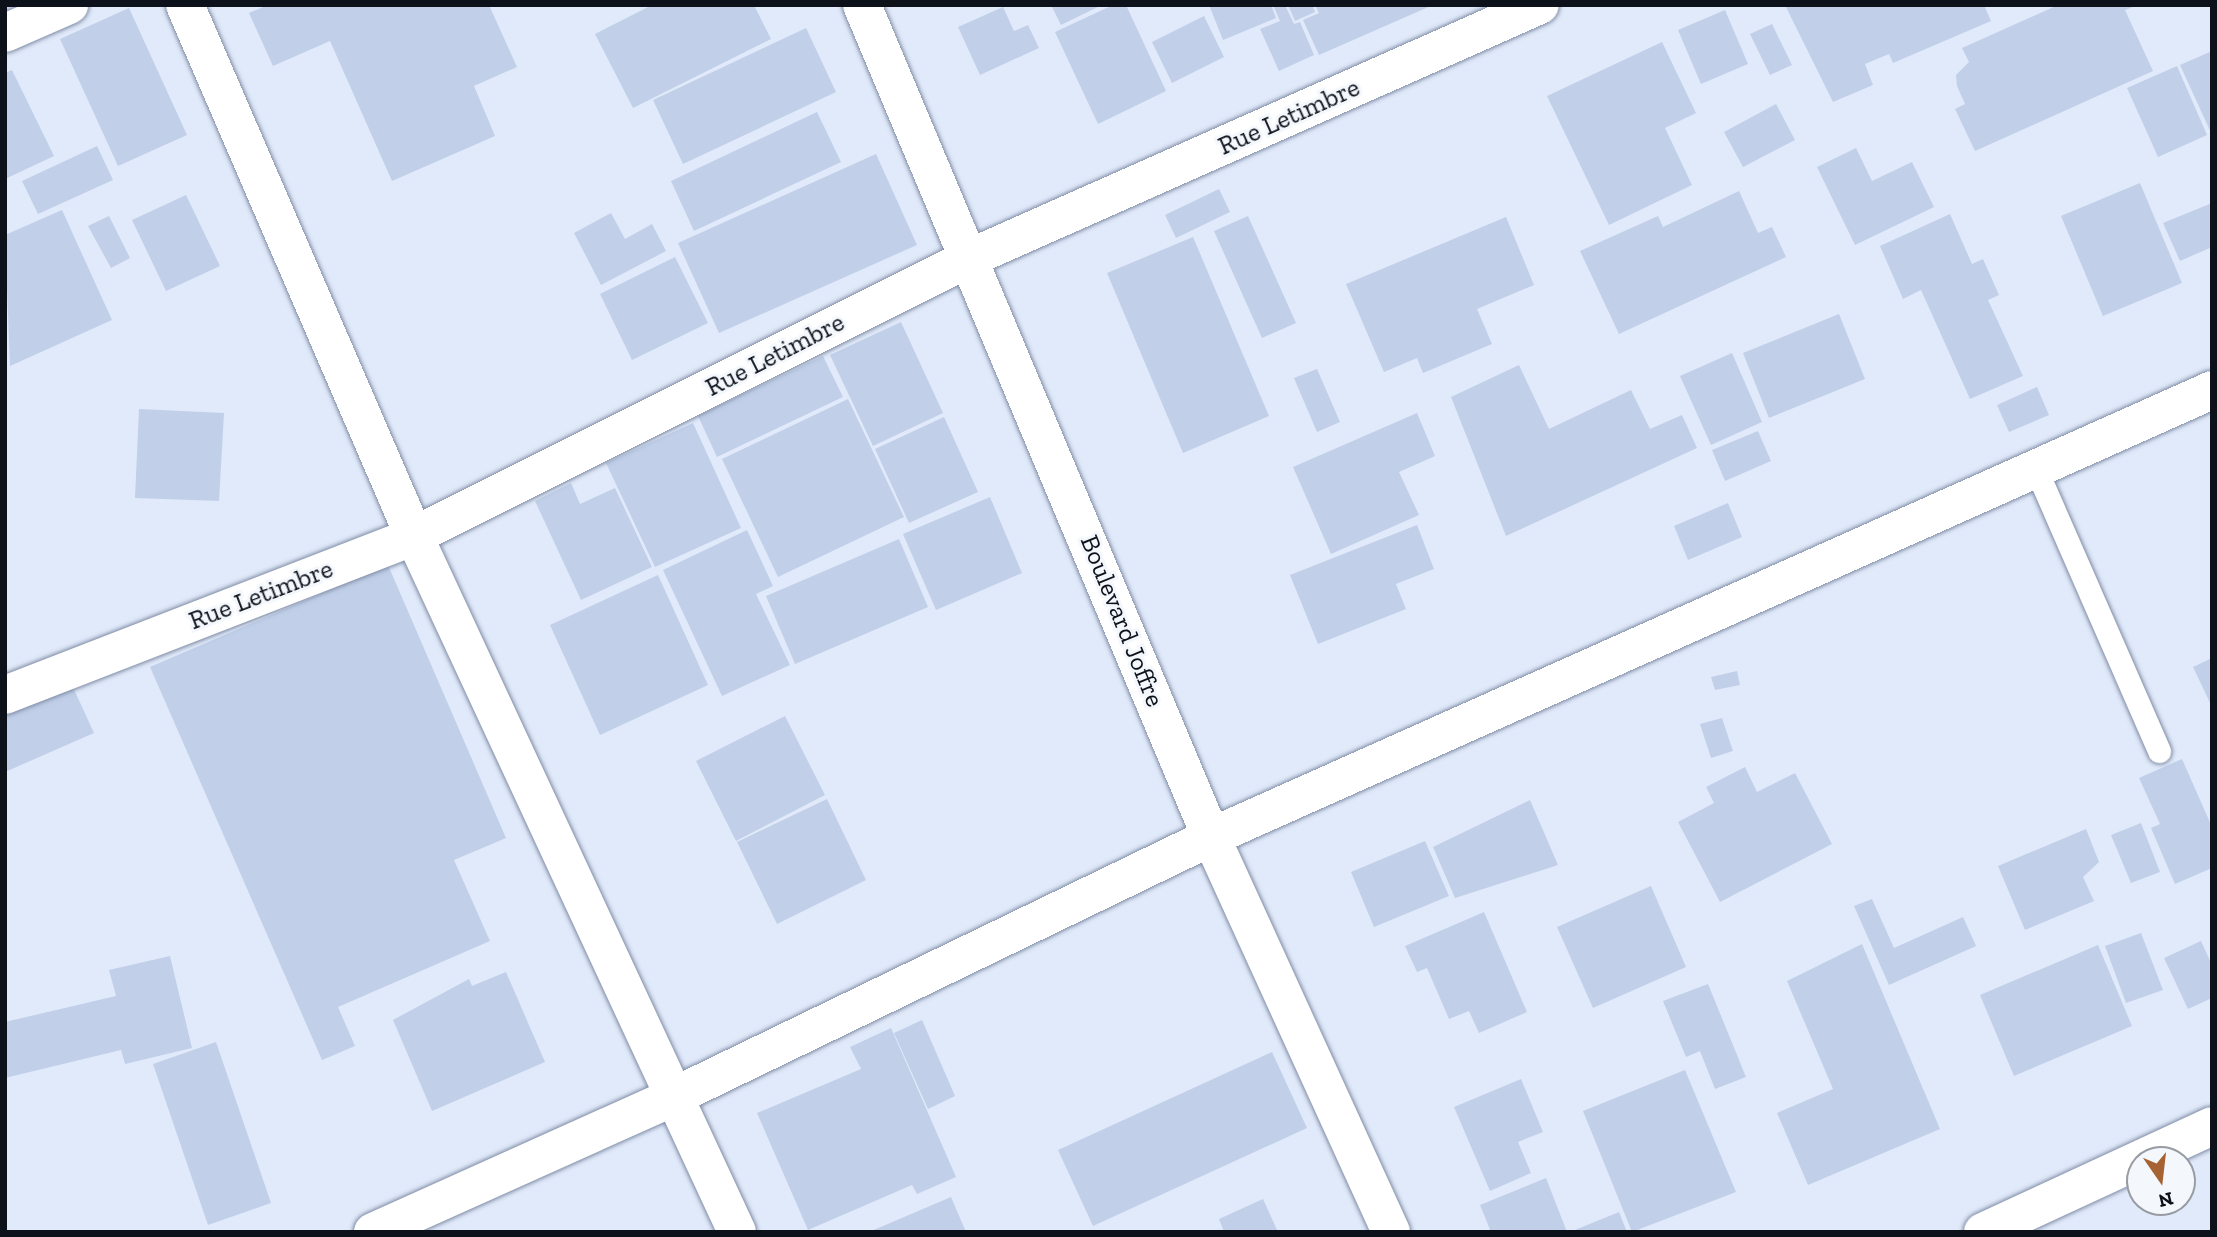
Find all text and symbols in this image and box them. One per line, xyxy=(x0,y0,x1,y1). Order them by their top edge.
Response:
street label: Rue Letimbre xyxy=(1213,72,1365,162)
street label: Rue Letimbre xyxy=(700,307,850,403)
street label: Boulevard Joffre xyxy=(1073,530,1171,712)
street label: Rue Letimbre xyxy=(185,553,337,637)
north arrow xyxy=(2126,1146,2196,1216)
text: N xyxy=(2156,1187,2176,1213)

